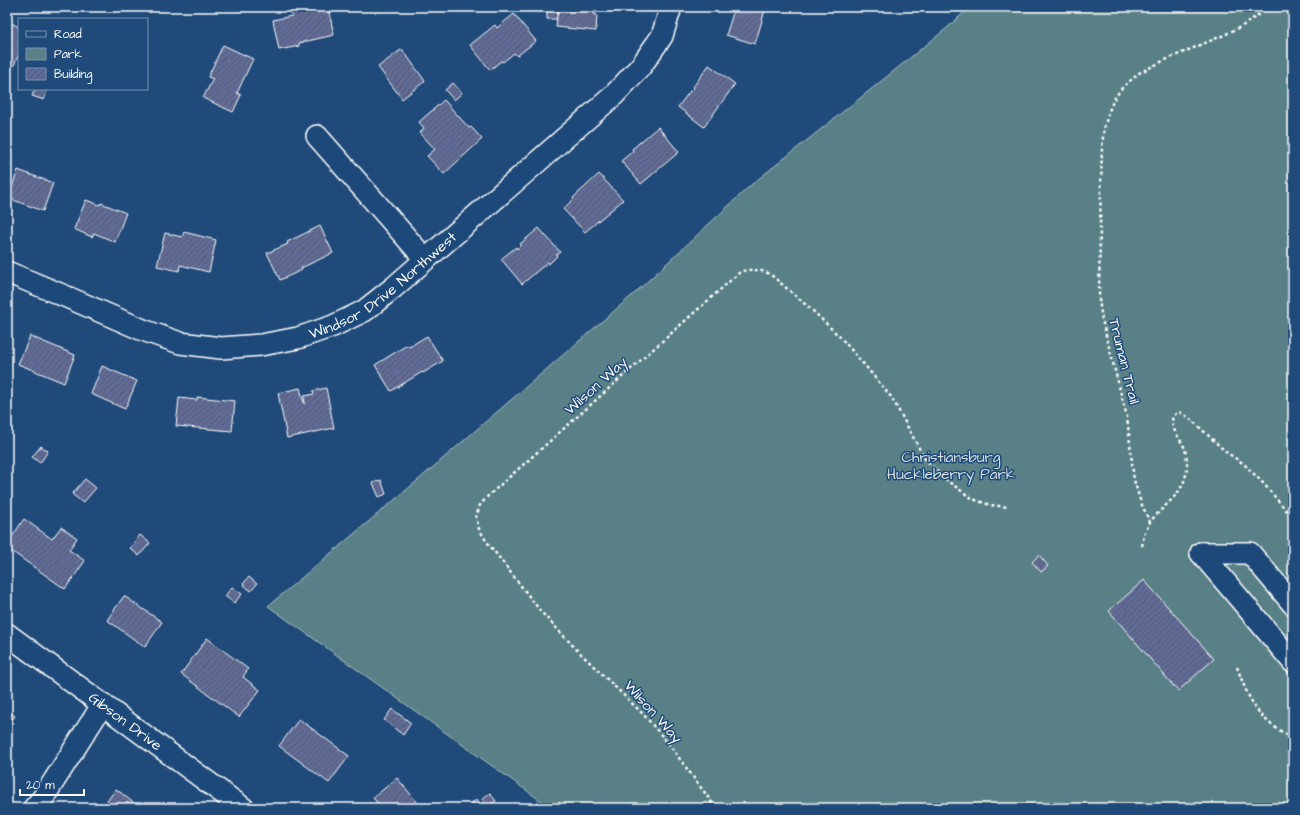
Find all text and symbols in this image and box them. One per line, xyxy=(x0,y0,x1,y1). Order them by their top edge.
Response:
legend xyxy=(18,18,148,90)
text: Road xyxy=(54,26,82,43)
text: Park xyxy=(54,46,82,63)
text: Building xyxy=(54,66,92,84)
street label: Windsor Drive Northwest xyxy=(306,227,461,344)
street label: Truman Trail xyxy=(1103,316,1145,406)
street label: Wilson Way xyxy=(560,352,633,421)
park label: Christiansburg Huckleberry Park xyxy=(887,447,1015,486)
street label: Wilson Way xyxy=(618,676,687,749)
street label: Gibson Drive xyxy=(84,687,166,755)
scale bar xyxy=(20,771,84,797)
text: 20 m xyxy=(26,777,55,794)

